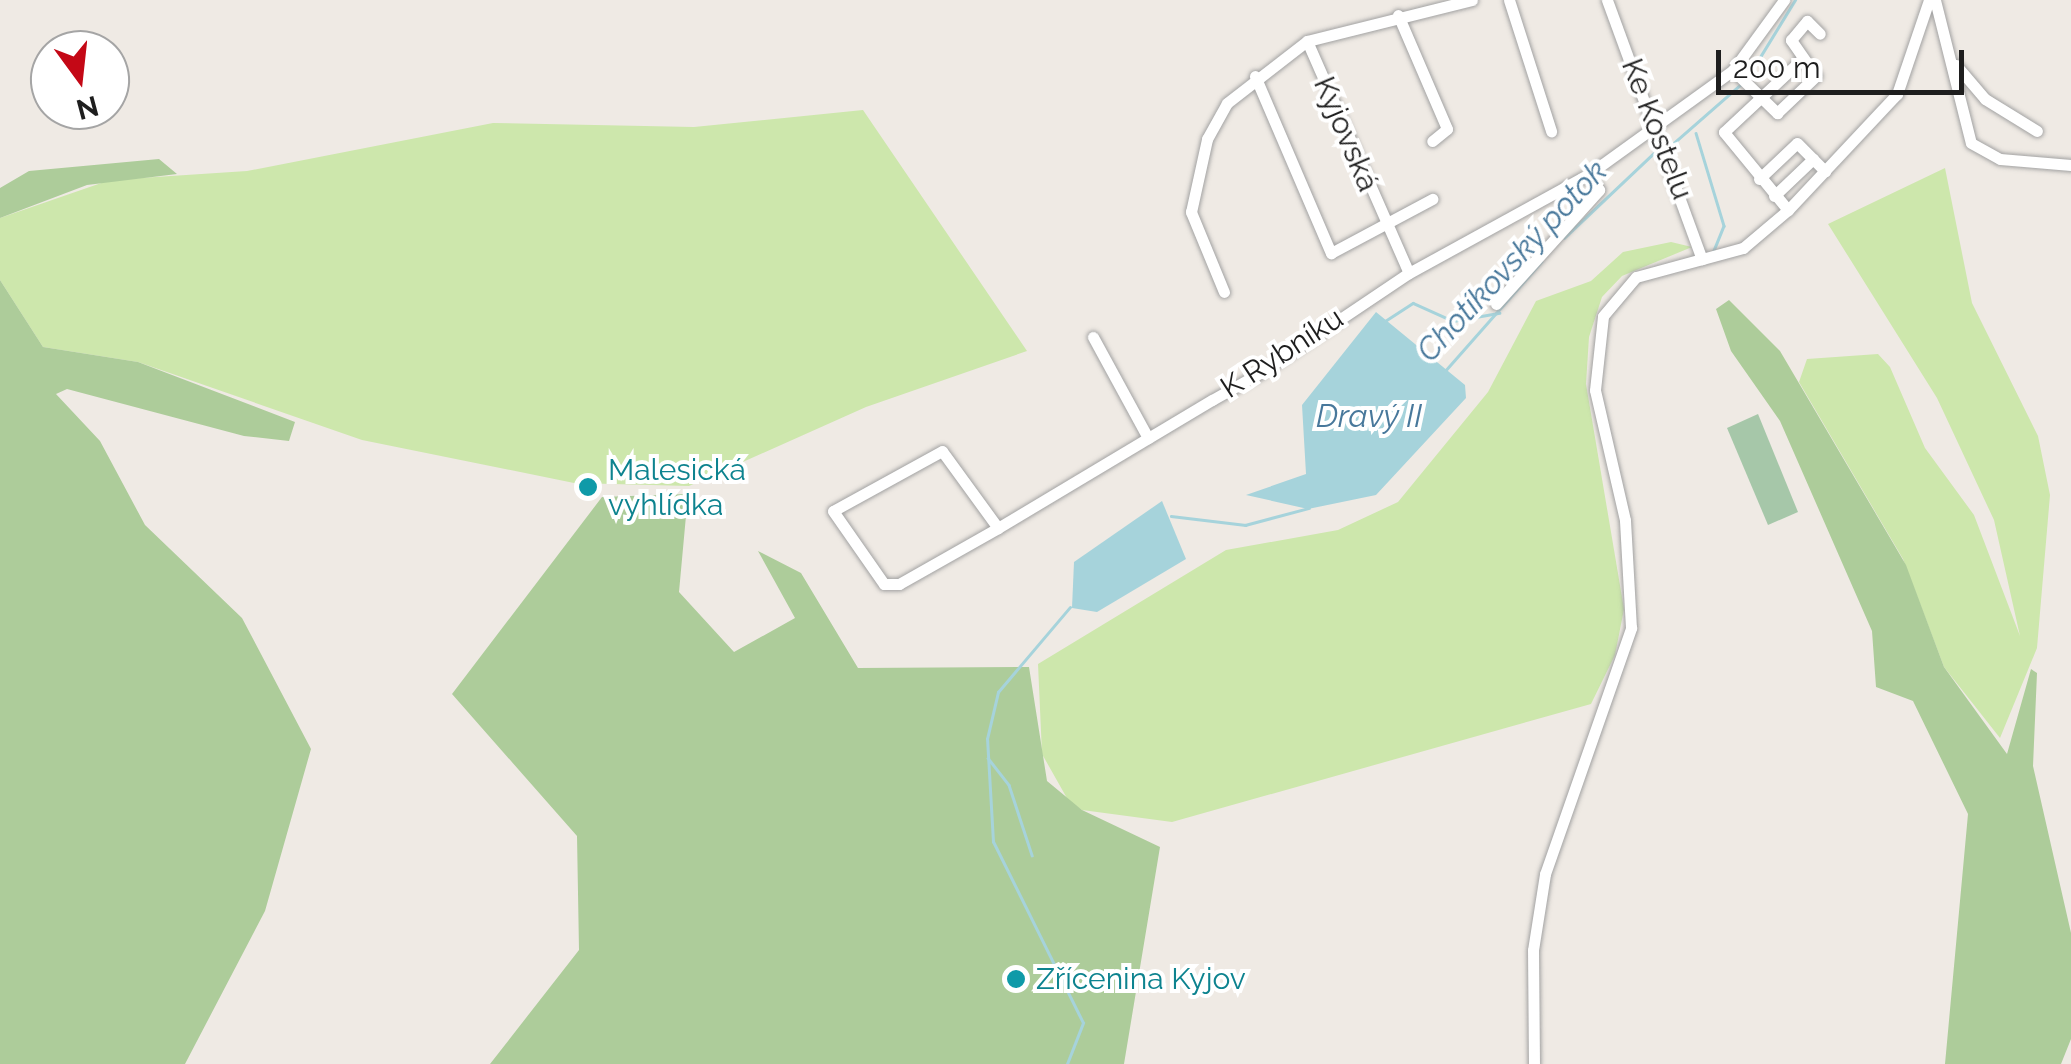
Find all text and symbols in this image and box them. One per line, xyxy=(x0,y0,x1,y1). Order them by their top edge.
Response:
north arrow xyxy=(30,30,130,130)
scale bar xyxy=(1721,30,1968,92)
text: 200 m xyxy=(1733,50,1821,85)
street label: Ke Kostelu xyxy=(1614,54,1700,204)
street label: Kyjovská xyxy=(1306,71,1386,197)
text: N xyxy=(73,89,102,126)
water label: Chotíkovský potok xyxy=(1409,152,1615,370)
street label: K Rybníku xyxy=(1214,300,1350,406)
water label: Dravý II xyxy=(1316,397,1422,435)
place label: Malesická vyhlídka xyxy=(608,452,746,522)
marker: Malesická vyhlídka xyxy=(577,476,599,498)
place label: Zřícenina Kyjov xyxy=(1036,961,1246,997)
marker: Zřícenina Kyjov xyxy=(1005,968,1027,990)

